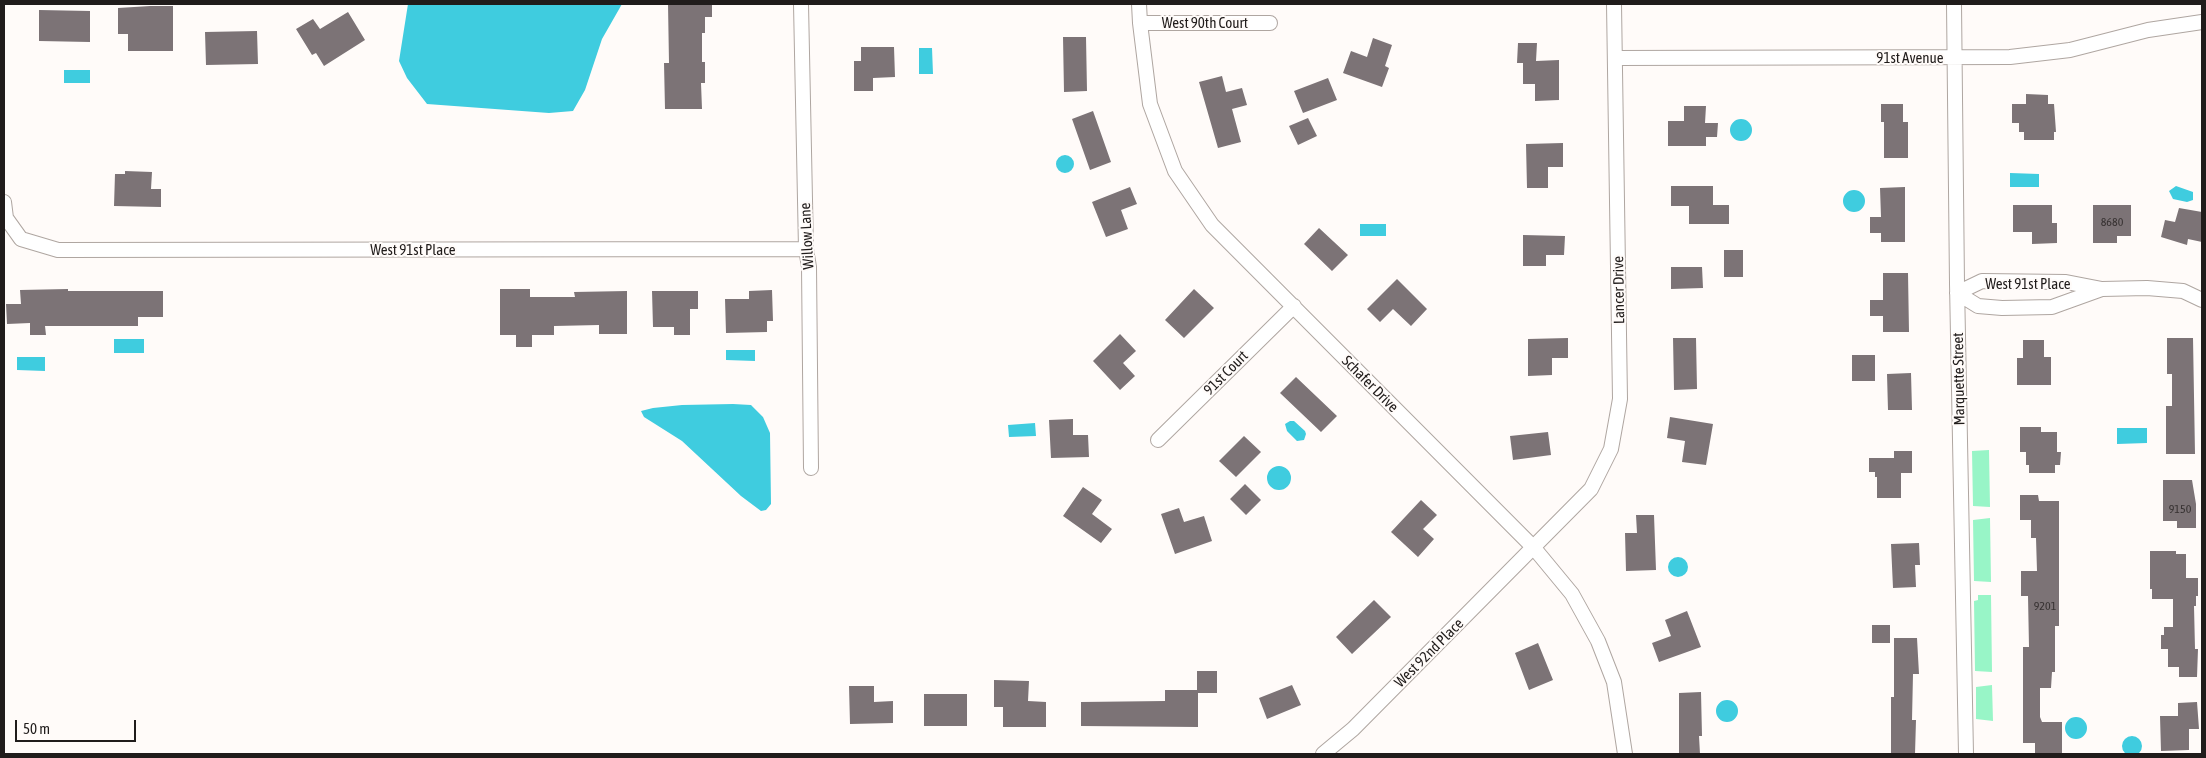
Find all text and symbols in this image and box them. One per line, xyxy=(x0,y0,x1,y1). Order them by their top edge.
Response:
street label: West 90th Court xyxy=(1162,14,1248,32)
street label: 91st Avenue xyxy=(1876,49,1944,67)
street label: Willow Lane xyxy=(796,202,818,270)
house number: 8680 xyxy=(2101,215,2123,229)
street label: West 91st Place xyxy=(370,241,456,259)
street label: Lancer Drive xyxy=(1609,256,1629,324)
street label: West 91st Place xyxy=(1985,275,2071,293)
street label: Marquette Street xyxy=(1949,332,1969,426)
street label: 91st Court xyxy=(1200,347,1252,399)
street label: Schafer Drive xyxy=(1338,352,1402,416)
house number: 9150 xyxy=(2169,502,2191,516)
house number: 9201 xyxy=(2034,599,2056,613)
street label: West 92nd Place xyxy=(1391,615,1467,691)
scale bar xyxy=(18,710,139,742)
text: 50 m xyxy=(23,720,50,737)

